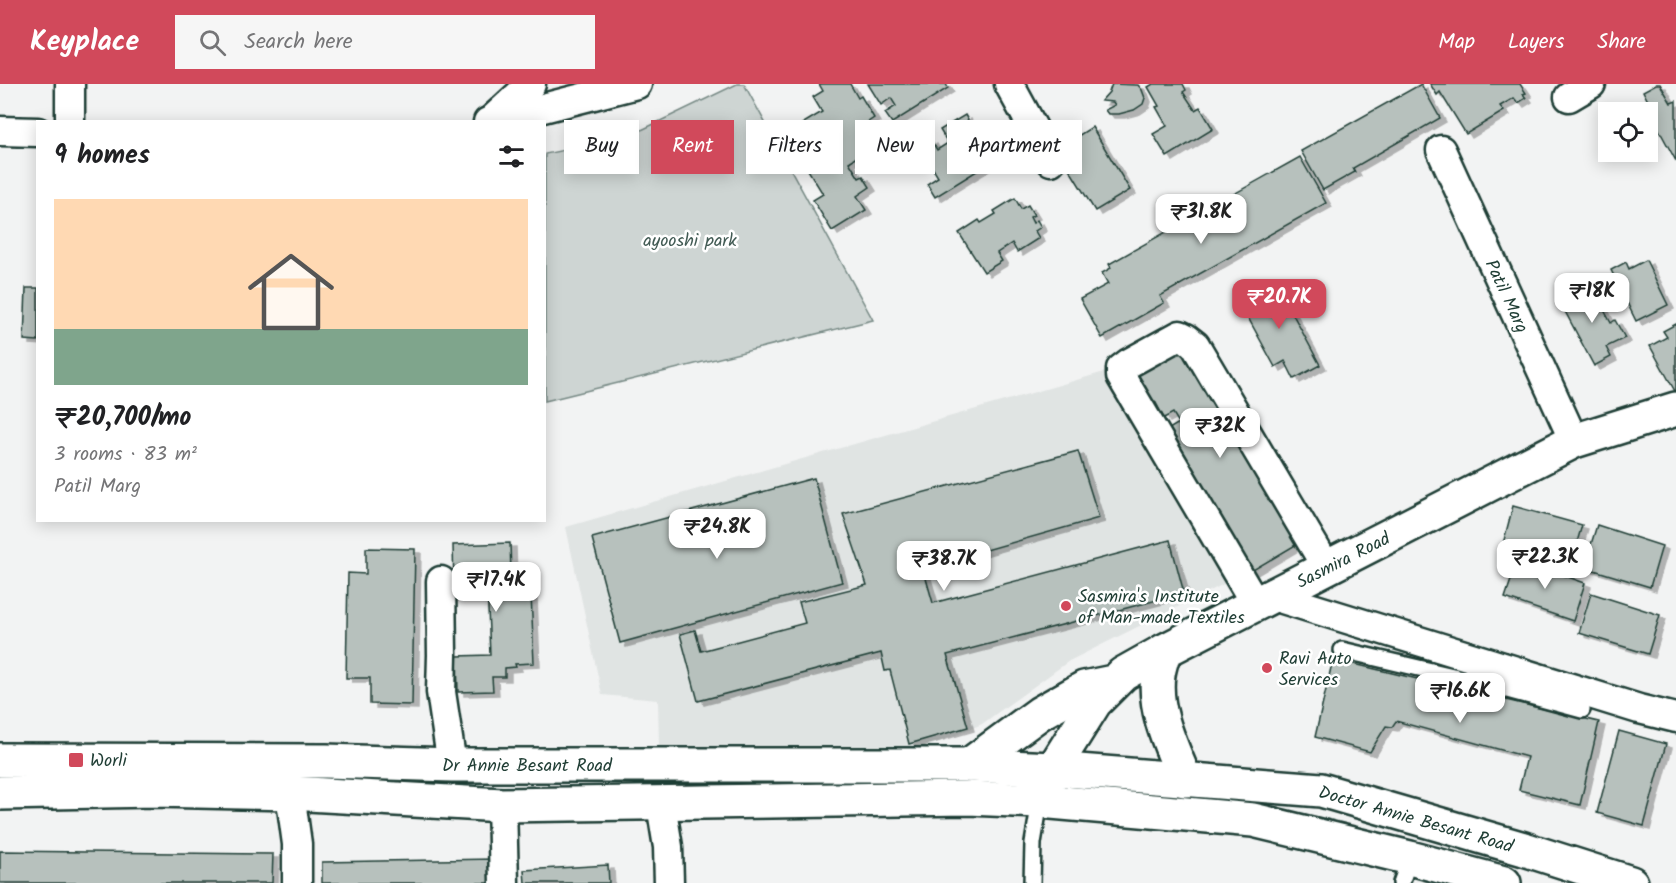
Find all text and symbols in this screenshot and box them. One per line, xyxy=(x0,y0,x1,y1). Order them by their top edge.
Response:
search box xyxy=(175,15,595,69)
text: Keyplace xyxy=(30,20,139,65)
text: Search here xyxy=(244,25,353,60)
icon: search xyxy=(196,26,229,59)
text: Map xyxy=(1438,26,1475,59)
text: Layers xyxy=(1508,26,1564,59)
text: Share xyxy=(1597,26,1646,59)
map controls xyxy=(1598,102,1658,162)
button: locate xyxy=(1598,102,1658,162)
chip: Buy xyxy=(564,120,639,174)
chip: Rent xyxy=(651,120,734,174)
chip: Filters xyxy=(746,120,843,174)
chip: New xyxy=(855,120,935,174)
chip: Apartment xyxy=(947,120,1082,174)
text: 9 homes xyxy=(54,135,150,177)
icon: filters xyxy=(495,140,528,173)
pin: ₹31.8K xyxy=(1152,194,1250,245)
text: ₹31.8K xyxy=(1170,197,1232,229)
park label: ayooshi park xyxy=(643,227,737,256)
icon: home xyxy=(237,238,345,346)
street label: Patil Marg xyxy=(1476,255,1535,338)
pin: ₹18K xyxy=(1556,273,1628,324)
text: ₹18K xyxy=(1568,276,1616,308)
pin: ₹20.7K xyxy=(1230,279,1328,330)
text: ₹20.7K xyxy=(1246,282,1312,314)
text: ₹20,700/mo xyxy=(54,397,191,439)
pin: ₹32K xyxy=(1184,408,1256,459)
text: ₹32K xyxy=(1194,411,1246,443)
text: 3 rooms · 83 m² xyxy=(54,439,197,471)
text: Patil Marg xyxy=(54,471,141,503)
pin: ₹24.8K xyxy=(668,509,766,560)
text: ₹24.8K xyxy=(683,512,751,544)
street label: Sasmira Road xyxy=(1292,525,1397,597)
pin: ₹22.3K xyxy=(1496,539,1594,590)
pin: ₹38.7K xyxy=(895,541,993,592)
text: ₹22.3K xyxy=(1511,542,1579,574)
text: ₹38.7K xyxy=(911,544,977,576)
pin: ₹17.4K xyxy=(447,562,545,613)
text: ₹17.4K xyxy=(466,565,526,597)
place label: Sasmira's Institute of Man-made Textiles xyxy=(1078,583,1245,633)
marker: Sasmira's Institute of Man-made Textiles xyxy=(1059,599,1073,613)
place label: Ravi Auto Services xyxy=(1279,645,1352,695)
marker: Ravi Auto Services xyxy=(1260,661,1274,675)
pin: ₹16.6K xyxy=(1411,673,1509,724)
text: ₹16.6K xyxy=(1429,676,1491,708)
place label: Worli xyxy=(90,747,128,776)
marker: Worli xyxy=(67,751,85,769)
street label: Dr Annie Besant Road xyxy=(442,752,613,781)
street label: Doctor Annie Besant Road xyxy=(1315,779,1517,862)

